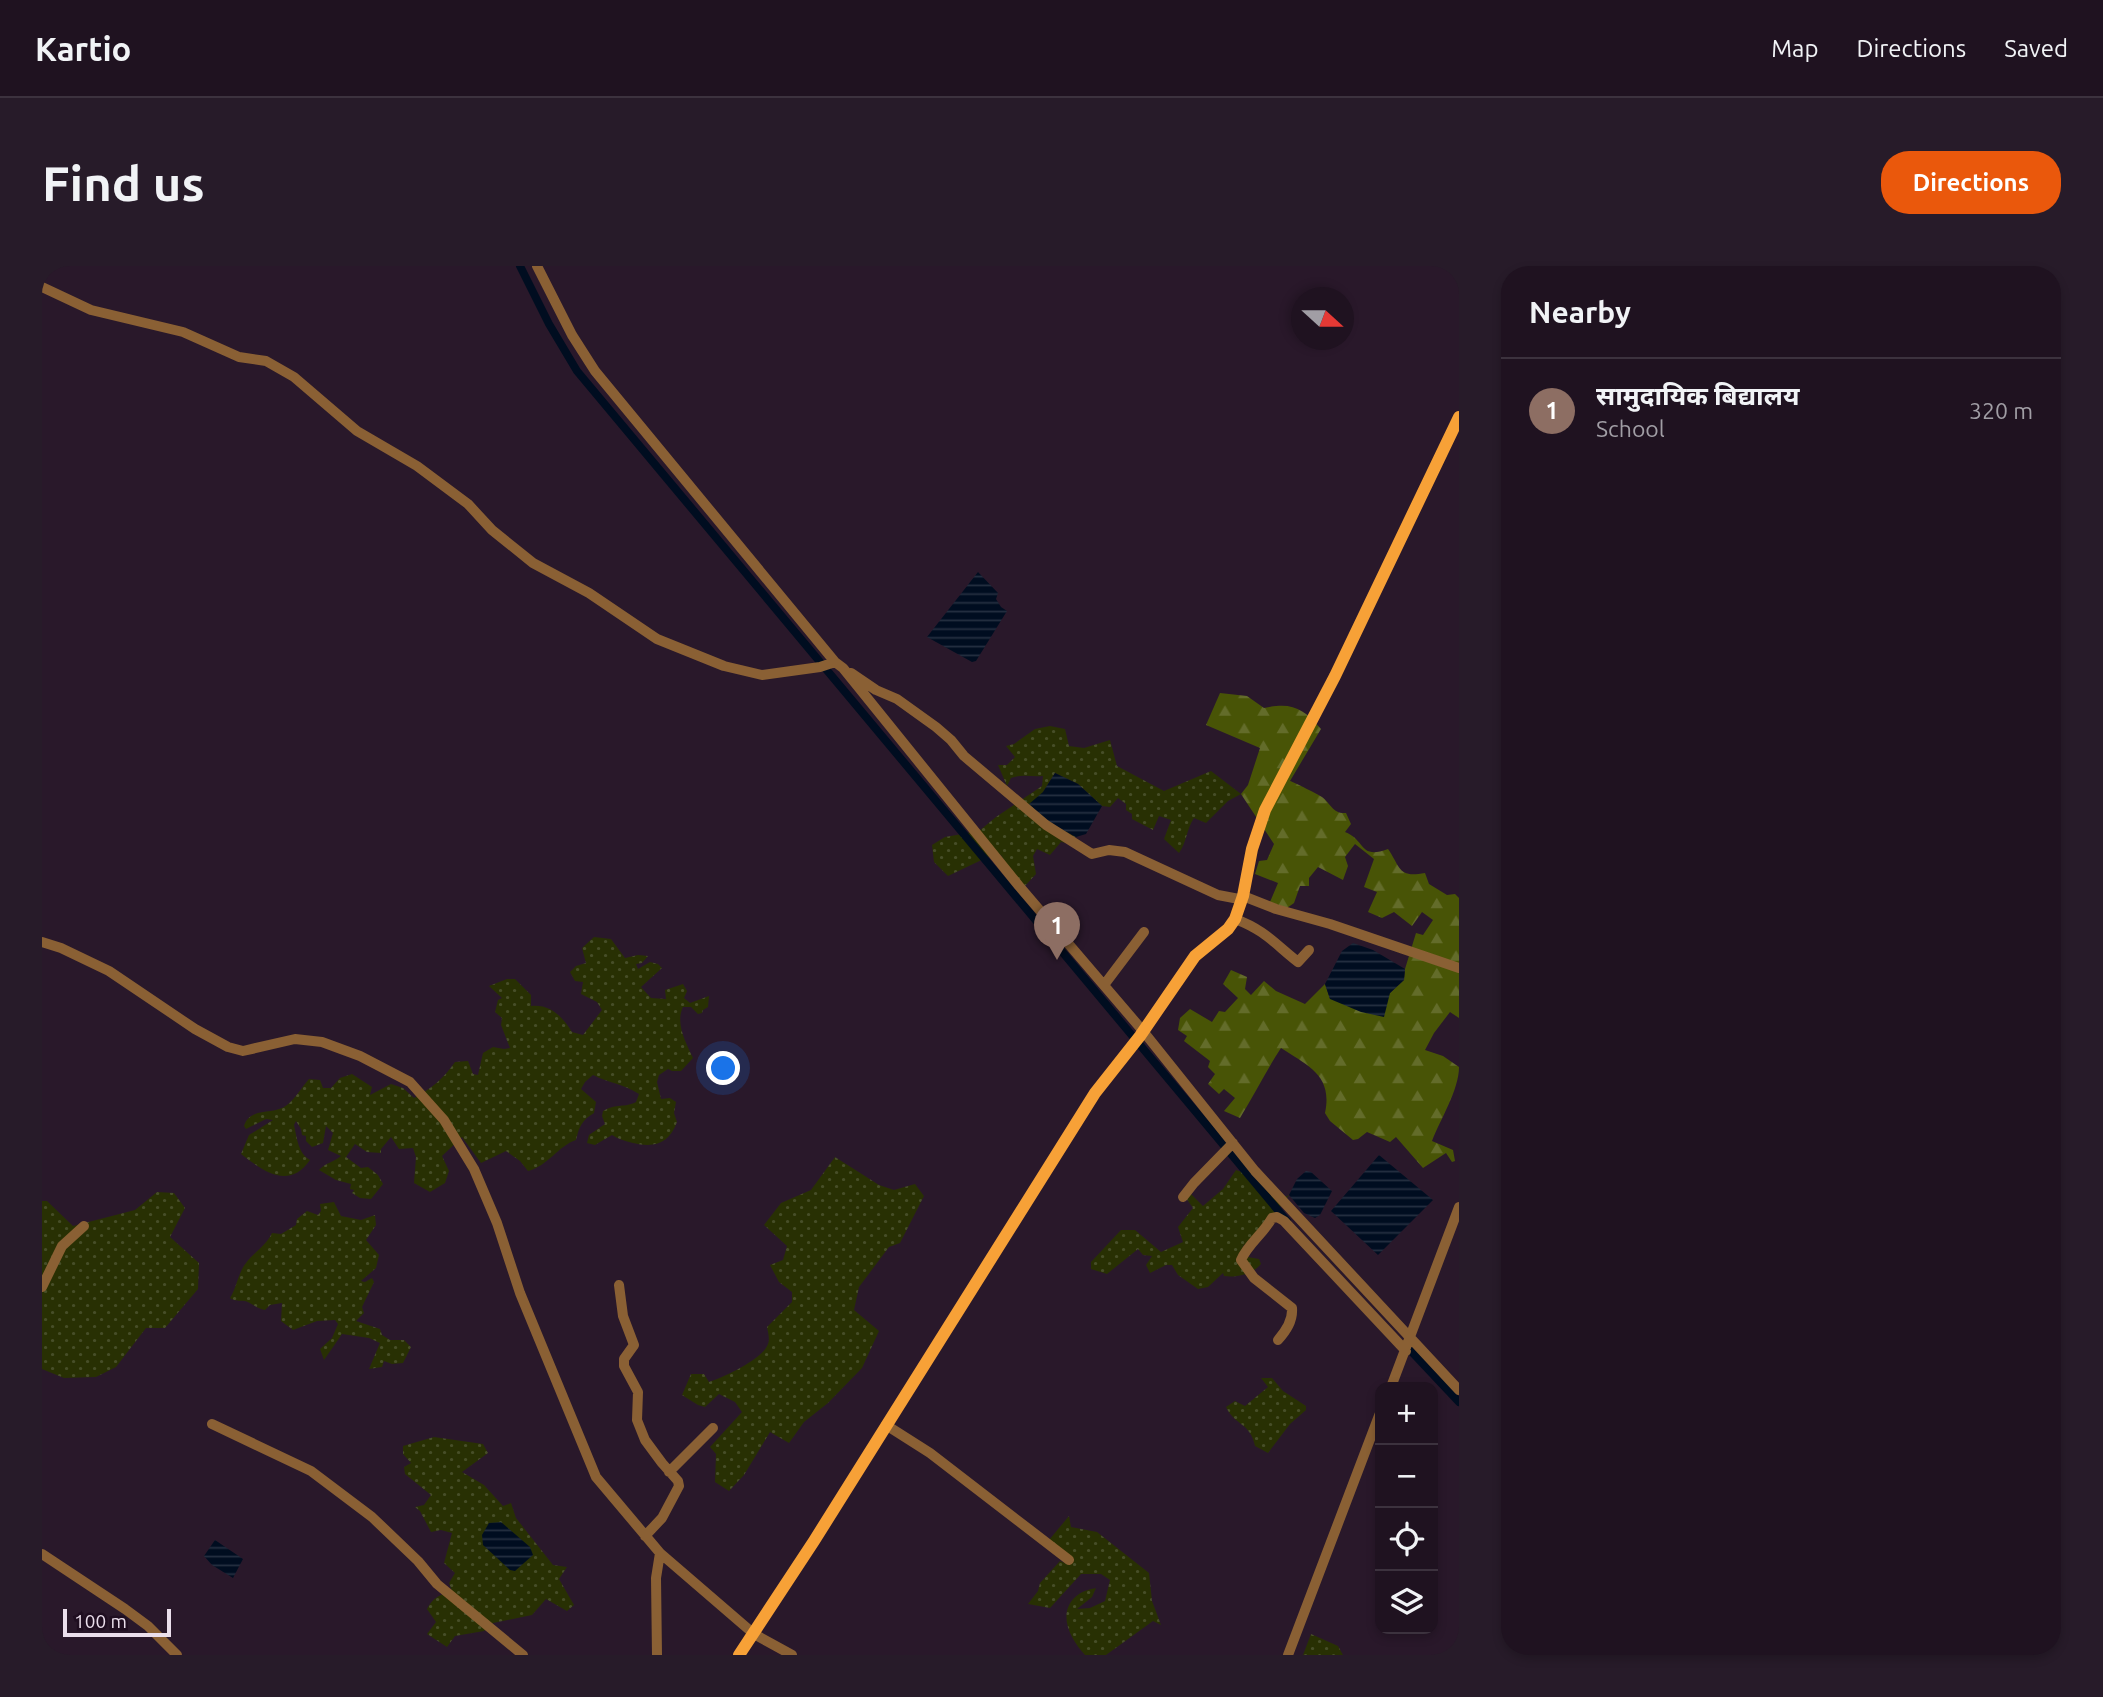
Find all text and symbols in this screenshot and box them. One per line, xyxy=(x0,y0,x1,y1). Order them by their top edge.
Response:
text: Kartio xyxy=(35,30,131,67)
text: Map xyxy=(1771,35,1818,62)
text: Directions xyxy=(1856,35,1966,62)
text: Saved xyxy=(2004,35,2068,62)
button: Directions xyxy=(1881,151,2061,214)
text: Find us xyxy=(42,155,205,210)
north arrow xyxy=(1291,287,1354,350)
text: Nearby xyxy=(1529,295,1631,329)
text: सामुदायिक बिद्यालय xyxy=(1596,381,1799,410)
text: 1 xyxy=(1546,398,1558,423)
text: 320 m xyxy=(1969,398,2033,423)
text: School xyxy=(1596,416,1665,441)
pin: 1 xyxy=(1034,902,1080,960)
your location xyxy=(706,1051,740,1085)
map controls xyxy=(1375,1382,1438,1634)
button: + xyxy=(1375,1382,1438,1445)
button: − xyxy=(1375,1445,1438,1508)
button: locate xyxy=(1375,1508,1438,1571)
button: layers xyxy=(1375,1571,1438,1634)
scale bar xyxy=(63,1606,172,1638)
text: 100 m xyxy=(74,1610,127,1632)

